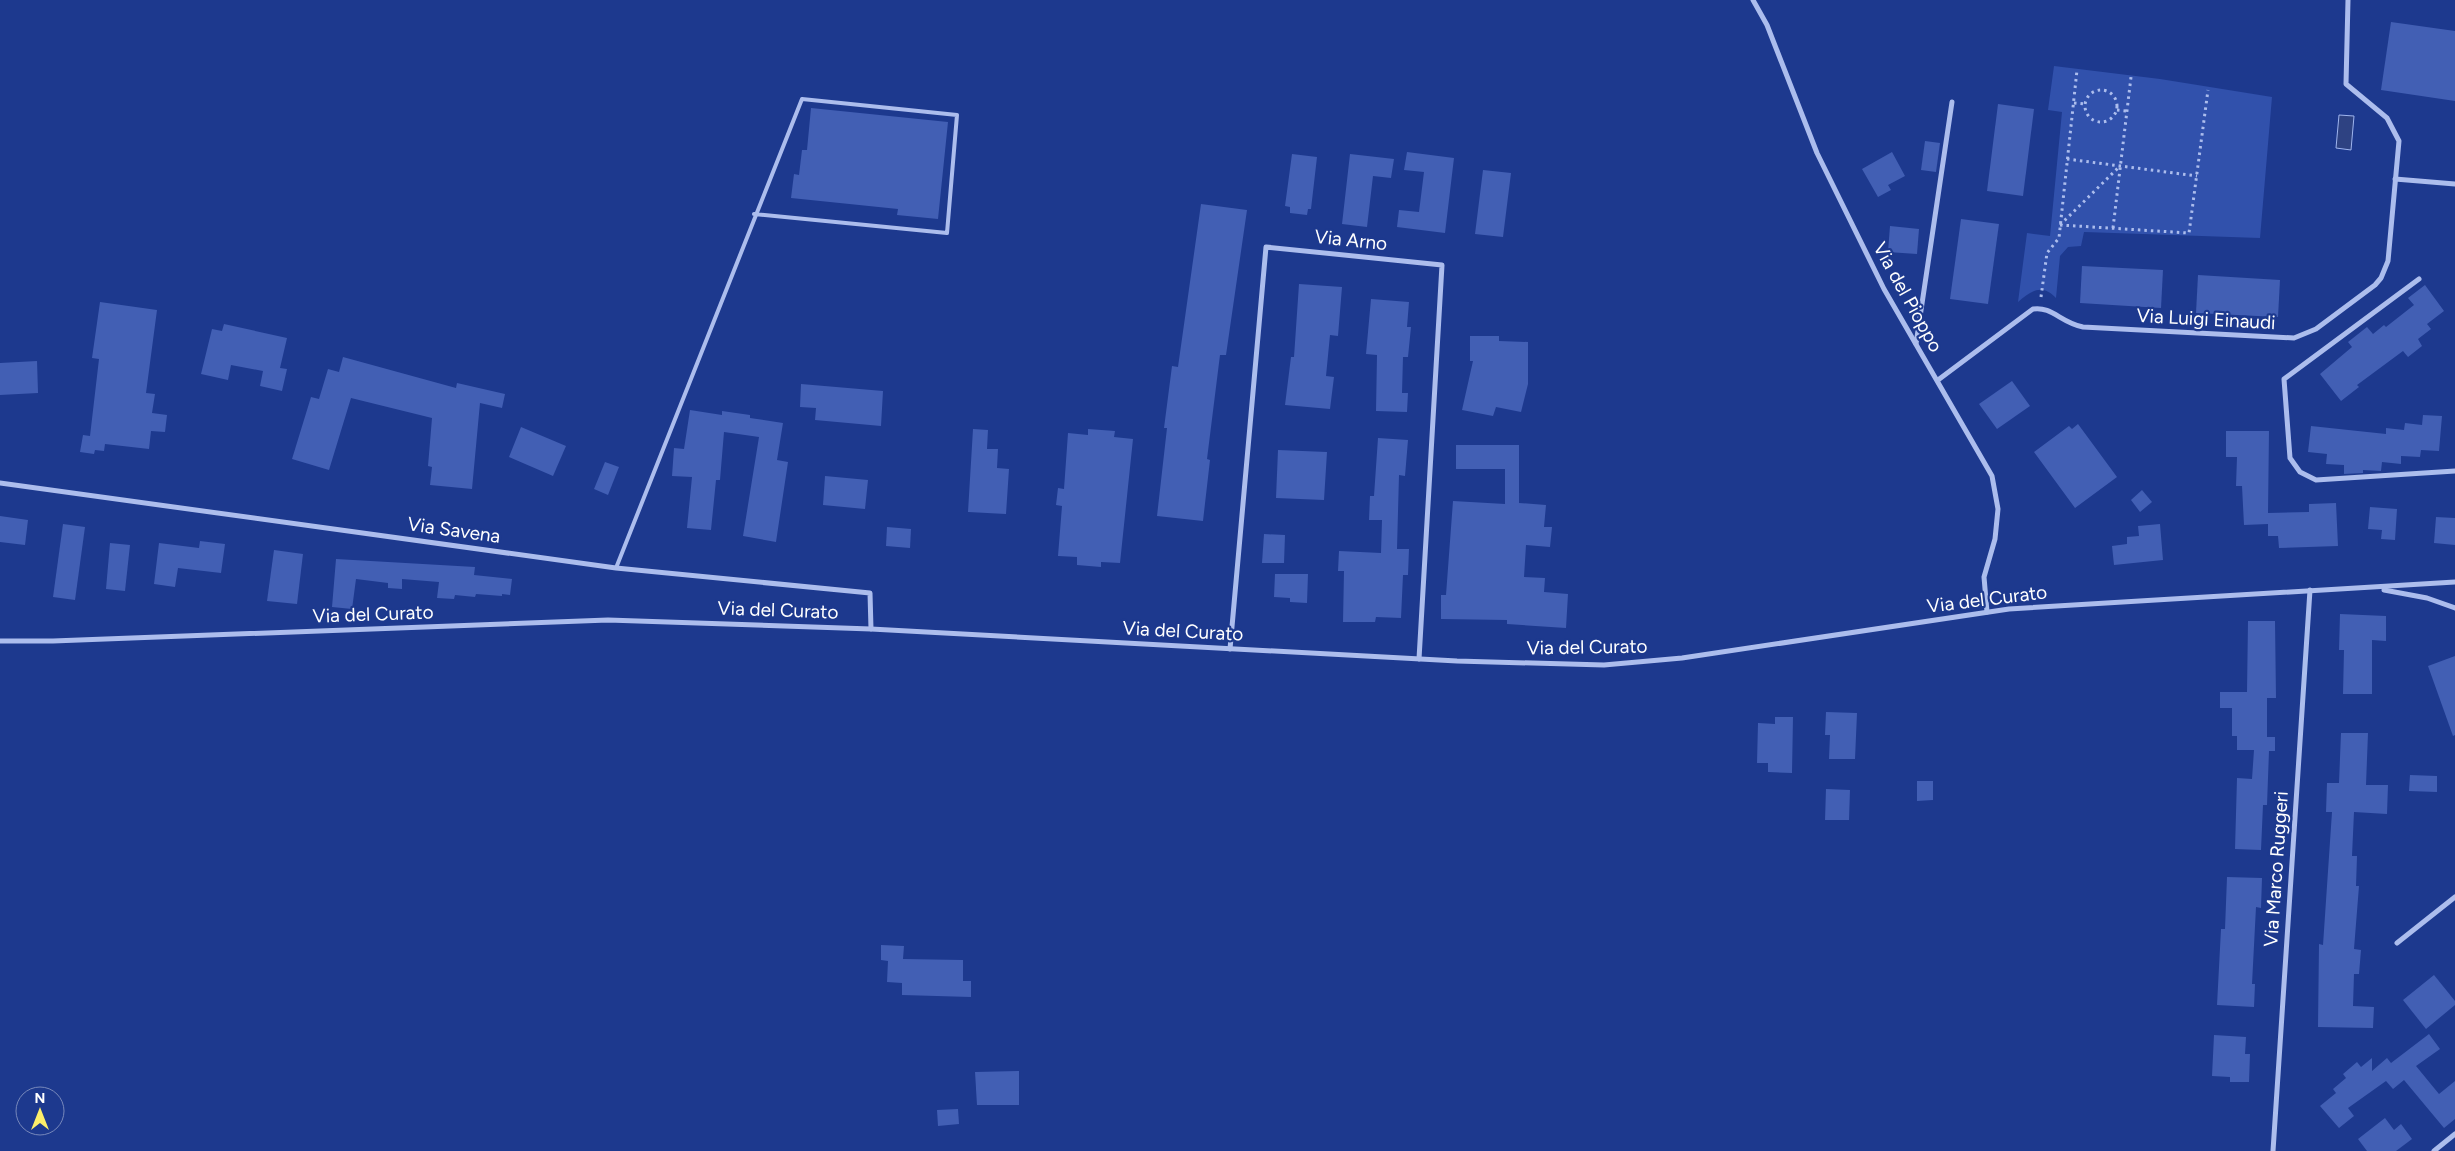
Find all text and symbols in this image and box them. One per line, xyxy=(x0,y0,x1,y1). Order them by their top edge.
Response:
street label: Via Arno xyxy=(1314,225,1388,255)
street label: Via del Pioppo xyxy=(1868,238,1948,356)
street label: Via Luigi Einaudi xyxy=(2136,304,2276,334)
street label: Via Savena xyxy=(406,512,502,548)
street label: Via del Curato xyxy=(1926,580,2048,618)
street label: Via del Curato xyxy=(717,596,839,624)
street label: Via del Curato xyxy=(312,600,434,628)
street label: Via del Curato xyxy=(1122,616,1244,646)
street label: Via del Curato xyxy=(1526,634,1648,660)
street label: Via Marco Ruggeri xyxy=(2259,790,2293,948)
north arrow xyxy=(15,1086,65,1136)
text: N xyxy=(35,1090,45,1107)

